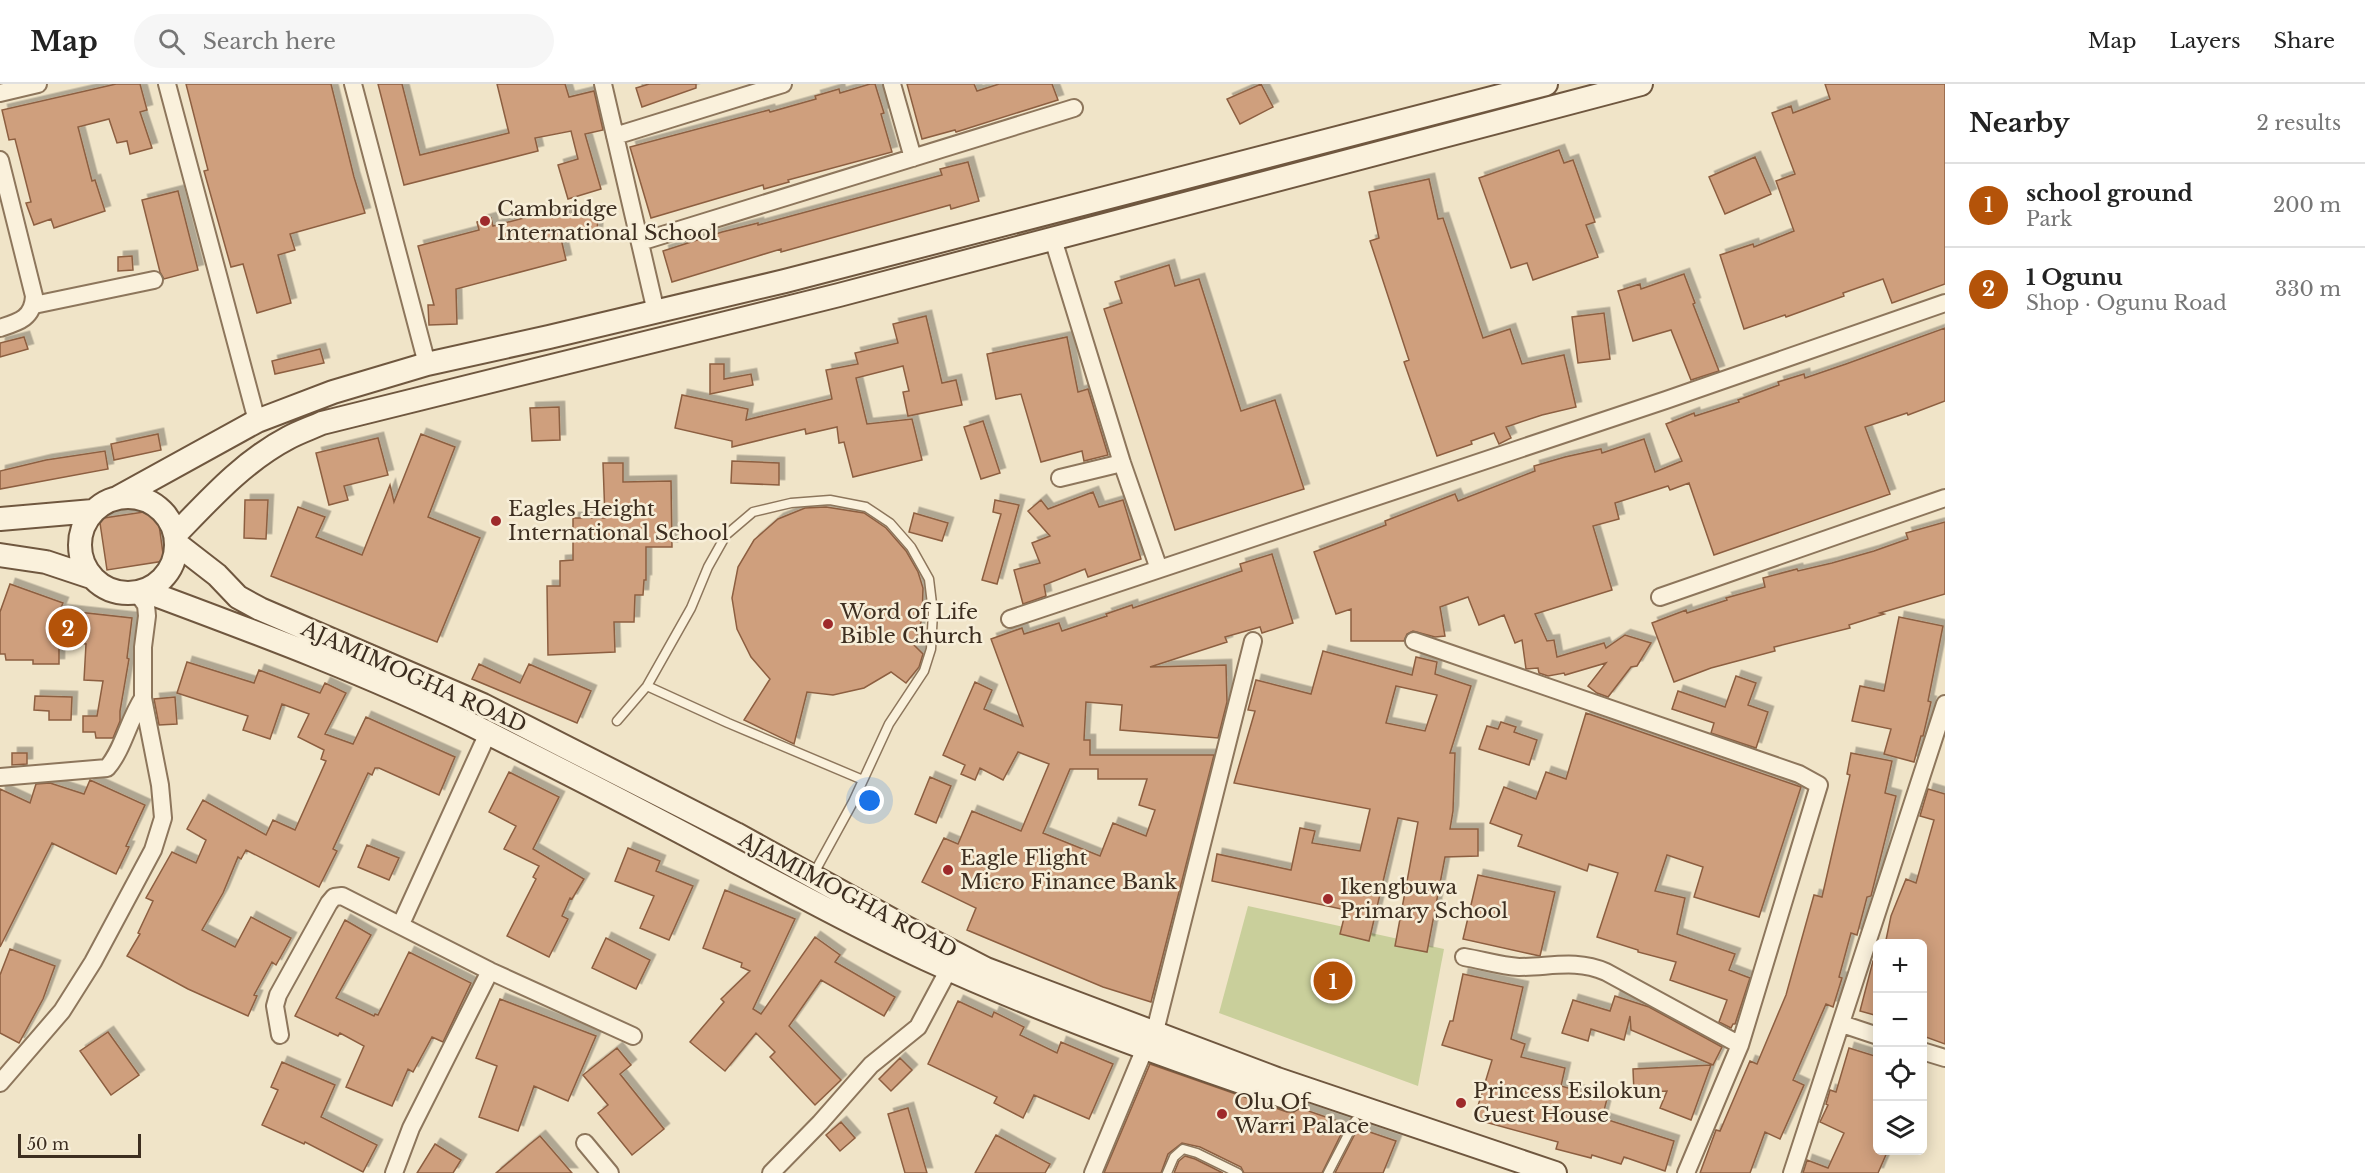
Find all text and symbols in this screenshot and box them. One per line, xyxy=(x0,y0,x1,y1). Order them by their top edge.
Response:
search box xyxy=(134,14,554,68)
text: Map xyxy=(30,24,98,59)
icon: search xyxy=(155,25,188,58)
text: Search here xyxy=(203,28,336,55)
text: Map xyxy=(2088,28,2137,54)
text: Layers xyxy=(2170,28,2241,54)
text: Share xyxy=(2274,28,2335,54)
text: Nearby xyxy=(1969,107,2070,139)
text: 2 results xyxy=(2257,111,2341,135)
text: school ground xyxy=(2026,180,2193,207)
text: 1 xyxy=(1984,193,1993,217)
text: 200 m xyxy=(2273,193,2341,217)
place label: Cambridge International School xyxy=(497,196,718,246)
text: Park xyxy=(2026,207,2072,231)
marker: Cambridge International School xyxy=(478,214,492,228)
text: 1 Ogunu xyxy=(2026,264,2123,291)
text: 2 xyxy=(1982,277,1995,301)
text: 330 m xyxy=(2275,277,2341,301)
text: Shop · Ogunu Road xyxy=(2026,291,2227,315)
place label: Eagles Height International School xyxy=(508,496,729,546)
marker: Eagles Height International School xyxy=(489,514,503,528)
place label: Word of Life Bible Church xyxy=(839,599,983,649)
pin: 2 xyxy=(48,606,88,650)
street label: AJAMIMOGHA ROAD xyxy=(297,615,531,738)
marker: Word of Life Bible Church xyxy=(821,617,835,631)
your location xyxy=(855,786,884,815)
street label: AJAMIMOGHA ROAD xyxy=(733,826,962,964)
place label: Eagle Flight Micro Finance Bank xyxy=(960,845,1177,895)
marker: Eagle Flight Micro Finance Bank xyxy=(941,863,955,877)
place label: Ikengbuwa Primary School xyxy=(1340,874,1508,924)
marker: Ikengbuwa Primary School xyxy=(1321,892,1335,906)
map controls xyxy=(1873,939,1927,1155)
button: + xyxy=(1873,939,1927,993)
pin: 1 xyxy=(1314,958,1352,1004)
button: − xyxy=(1873,993,1927,1047)
button: locate xyxy=(1873,1047,1927,1101)
place label: Princess Esilokun Guest House xyxy=(1473,1078,1661,1128)
place label: Olu Of Warri Palace xyxy=(1233,1089,1369,1139)
marker: Princess Esilokun Guest House xyxy=(1454,1096,1468,1110)
button: layers xyxy=(1873,1101,1927,1155)
marker: Olu Of Warri Palace xyxy=(1215,1107,1229,1121)
scale bar xyxy=(18,1131,141,1158)
text: 50 m xyxy=(27,1134,69,1154)

